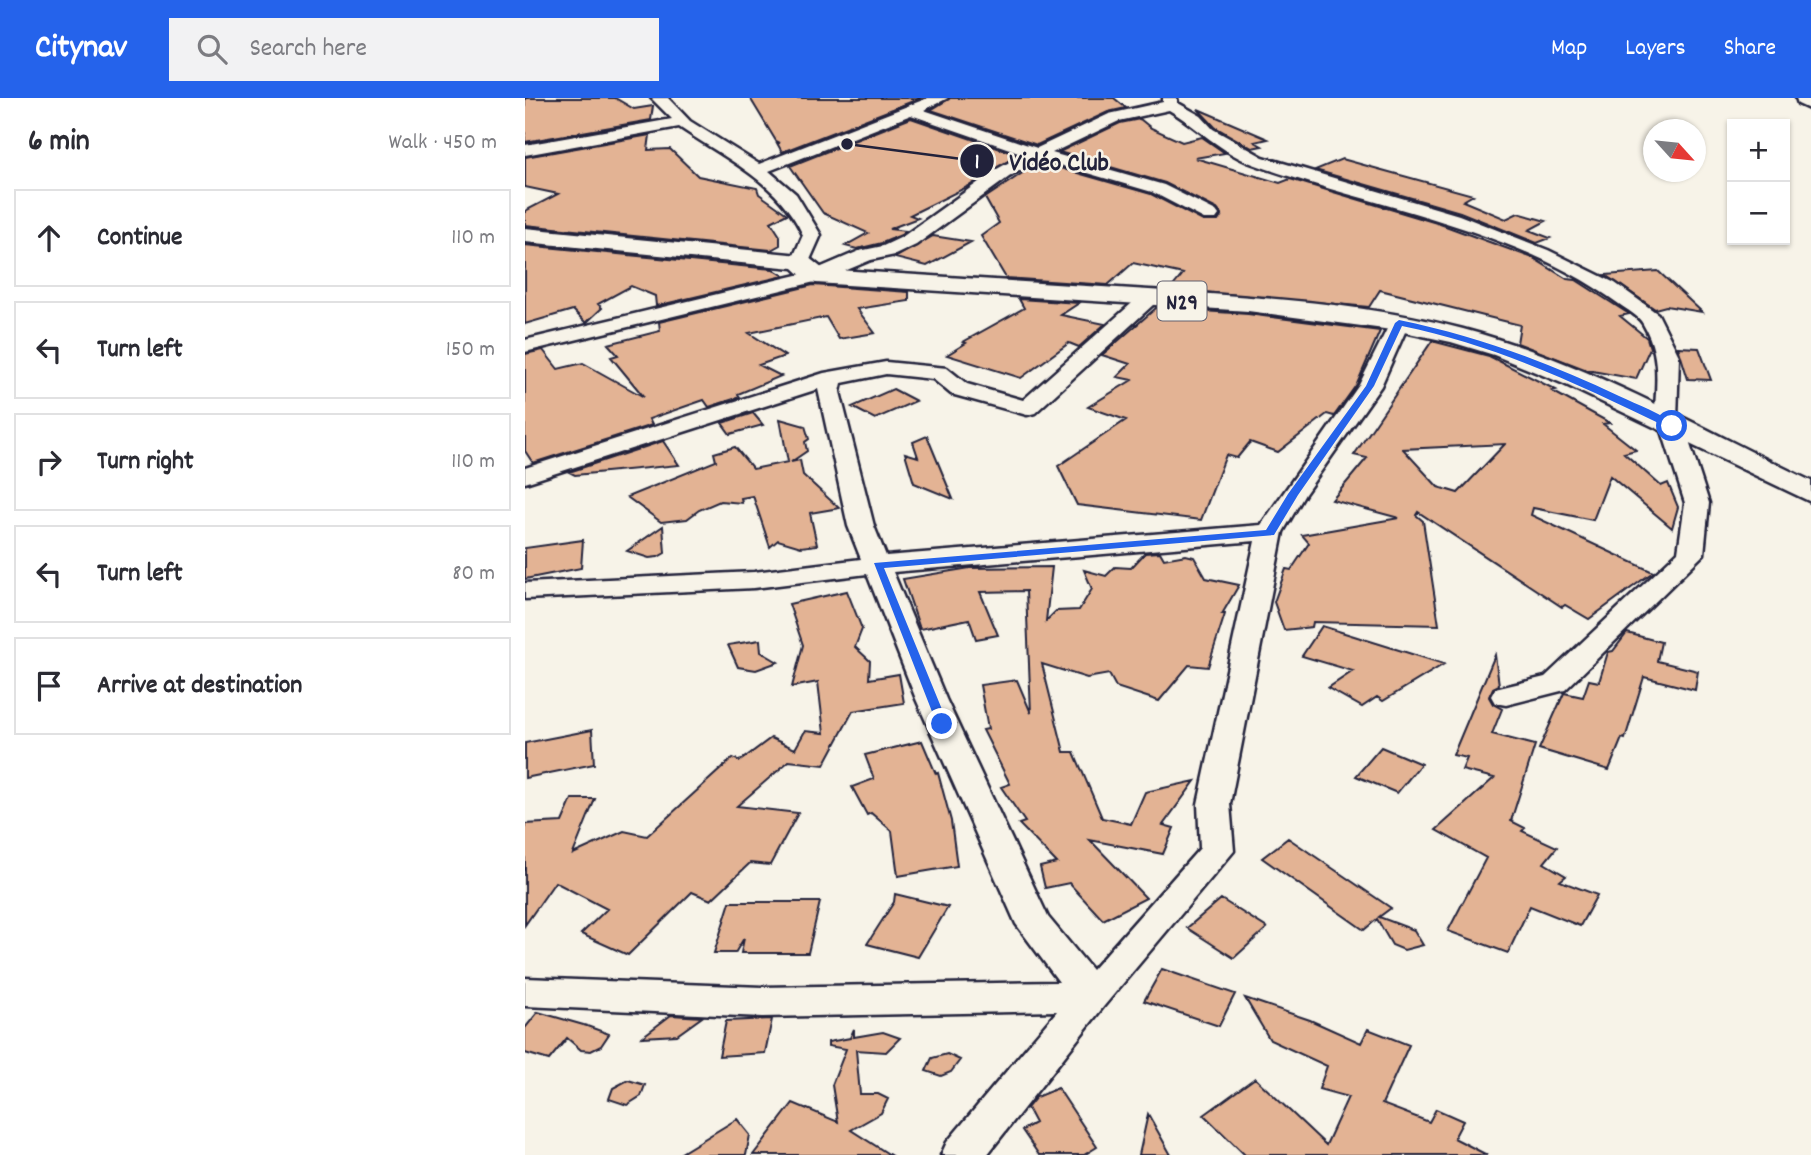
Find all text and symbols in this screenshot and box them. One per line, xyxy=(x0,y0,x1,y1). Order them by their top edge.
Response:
search box xyxy=(169,18,659,81)
text: Citynav xyxy=(35,26,127,73)
icon: search xyxy=(193,30,231,68)
text: Search here xyxy=(249,31,367,68)
text: Map xyxy=(1551,32,1587,66)
text: Layers xyxy=(1625,32,1686,66)
text: Share xyxy=(1724,32,1776,66)
north arrow xyxy=(1643,119,1706,182)
map controls xyxy=(1727,119,1790,245)
button: + xyxy=(1727,119,1790,182)
text: 6 min xyxy=(28,122,90,165)
text: Walk · 450 m xyxy=(389,127,497,160)
callout: Vidéo Club xyxy=(960,137,1122,184)
text: Vidéo Club xyxy=(1009,146,1109,183)
text: 1 xyxy=(975,149,979,179)
button: − xyxy=(1727,182,1790,245)
icon: ahead xyxy=(30,219,68,257)
text: Continue xyxy=(97,220,182,257)
text: 110 m xyxy=(451,222,495,255)
road number: N29 xyxy=(1157,282,1207,320)
icon: left xyxy=(30,331,68,369)
text: Turn left xyxy=(97,332,183,369)
text: 150 m xyxy=(446,334,495,367)
route start xyxy=(1656,410,1687,441)
icon: right xyxy=(30,443,68,481)
text: Turn right xyxy=(97,444,194,481)
text: 110 m xyxy=(451,446,495,479)
icon: left xyxy=(30,555,68,593)
text: Turn left xyxy=(97,556,183,593)
text: 80 m xyxy=(452,558,495,591)
icon: arrive xyxy=(30,667,68,705)
text: Arrive at destination xyxy=(97,668,302,705)
route end xyxy=(926,708,957,739)

